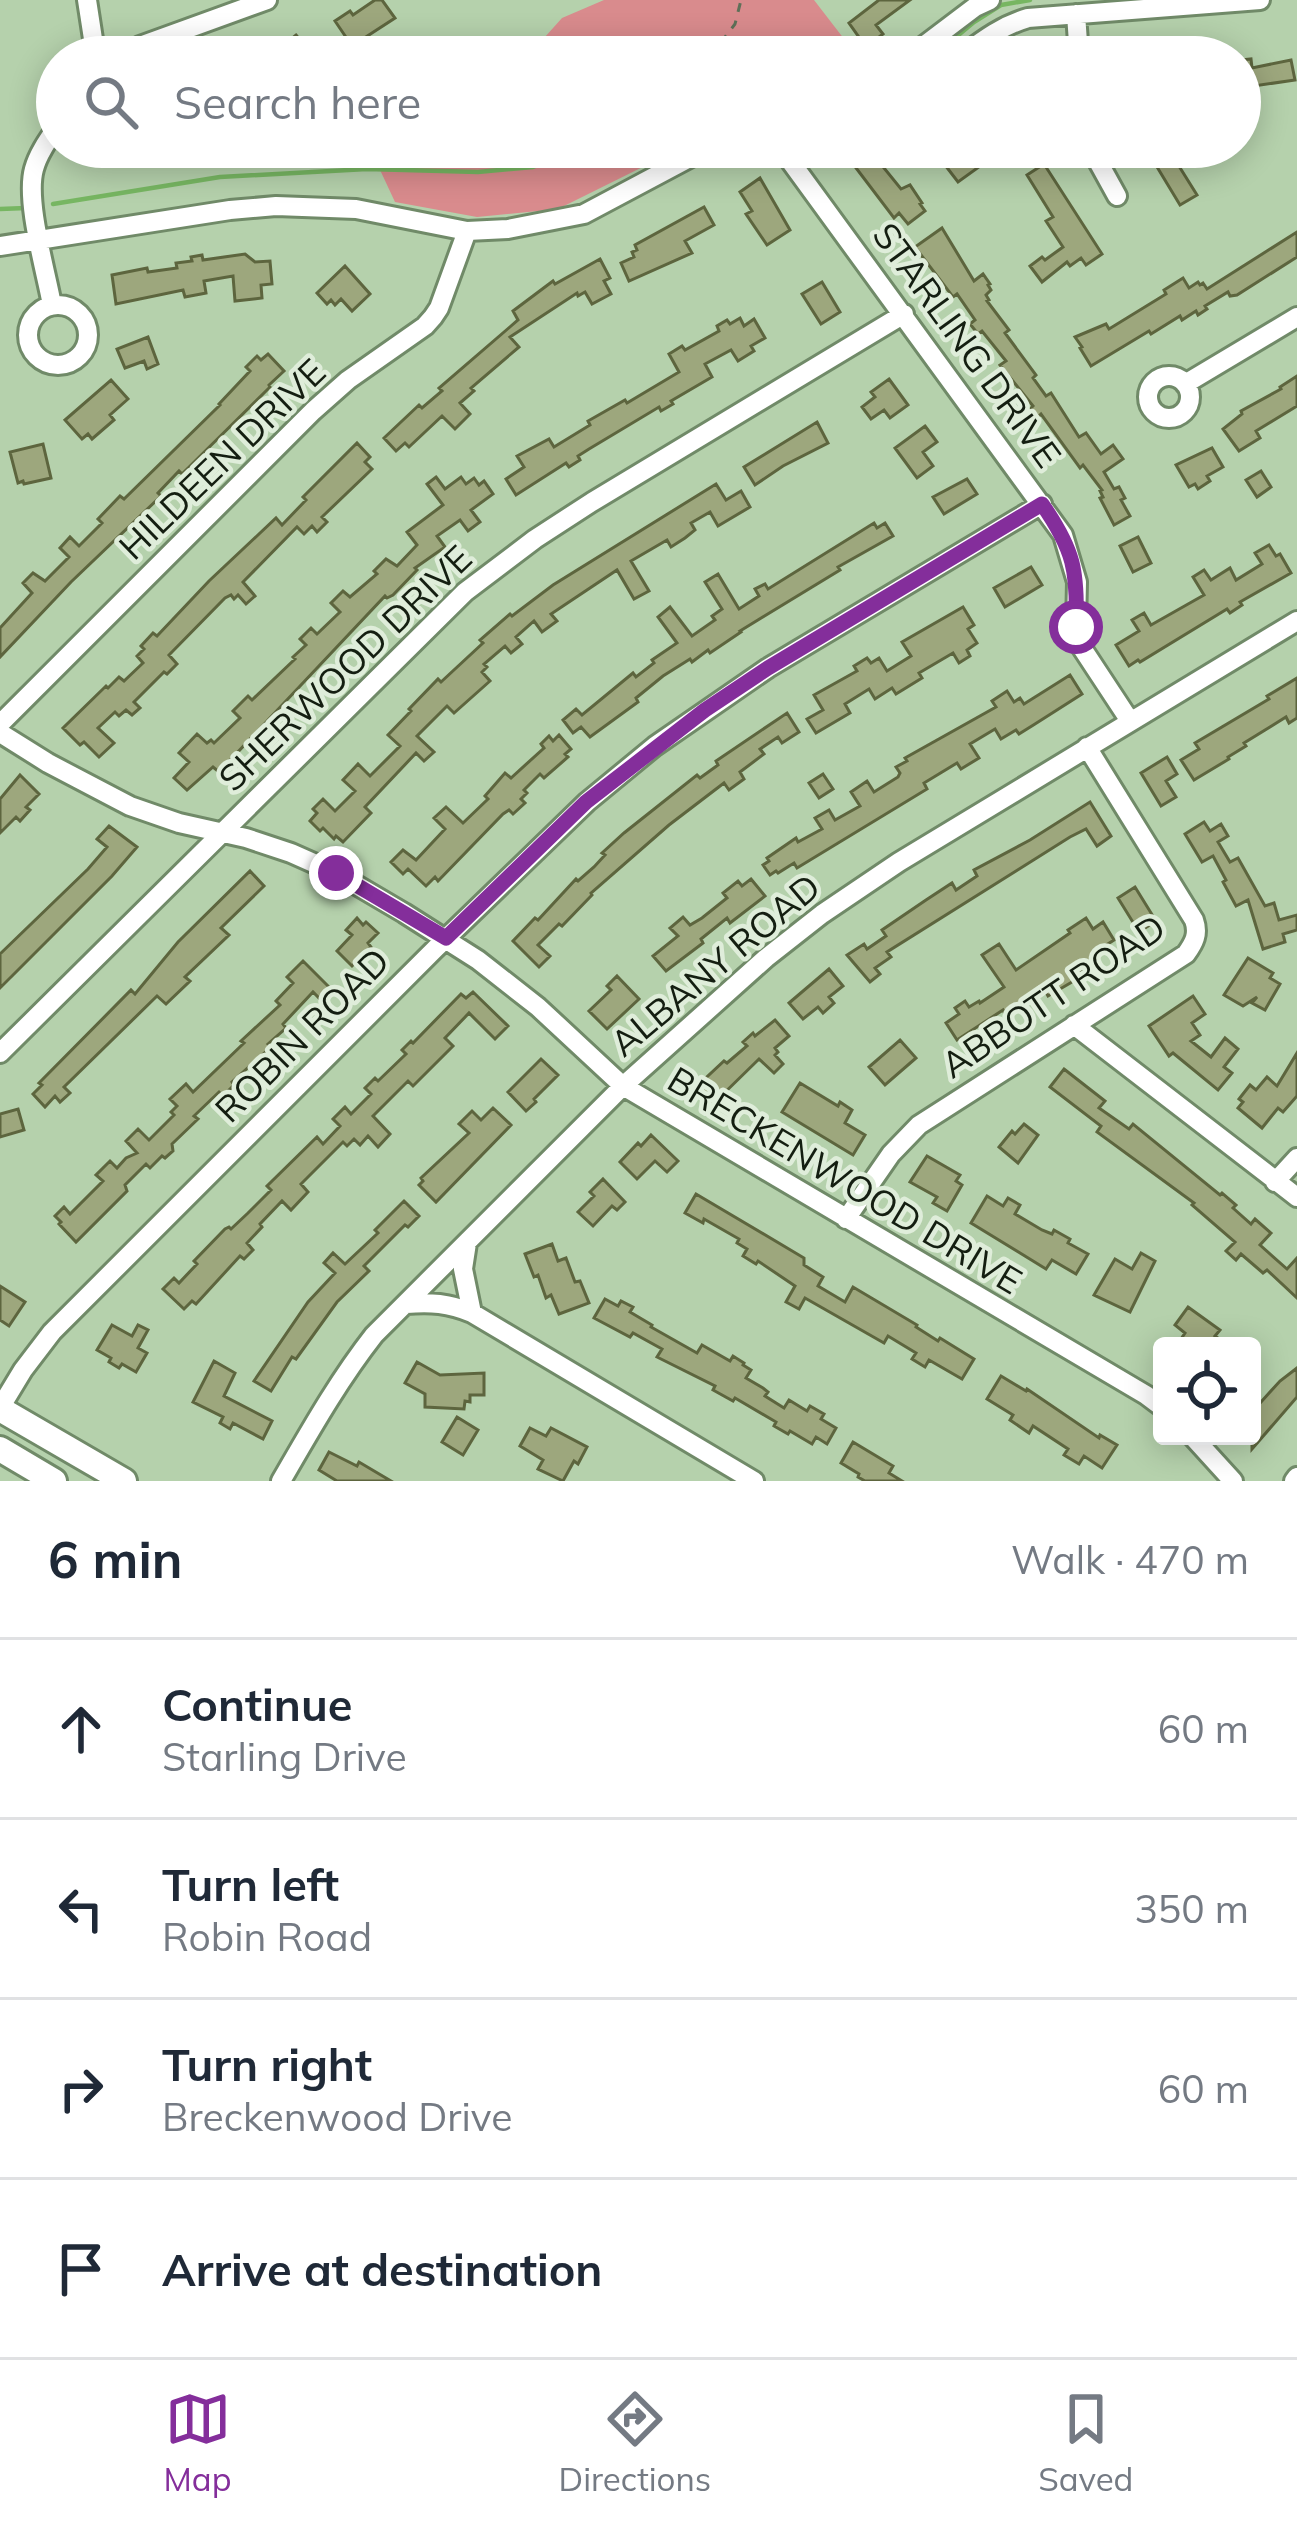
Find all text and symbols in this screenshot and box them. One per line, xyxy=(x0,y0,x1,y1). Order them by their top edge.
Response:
search box xyxy=(36,36,1261,168)
icon: search xyxy=(78,69,144,135)
text: Search here xyxy=(174,74,421,130)
street label: STARLING DRIVE xyxy=(864,214,1071,476)
street label: HILDEEN DRIVE xyxy=(109,349,334,568)
street label: SHERWOOD DRIVE xyxy=(209,535,481,800)
route start xyxy=(1049,600,1103,654)
route end xyxy=(309,846,363,900)
street label: ALBANY ROAD xyxy=(601,864,829,1066)
street label: ABBOTT ROAD xyxy=(932,904,1173,1087)
street label: ROBIN ROAD xyxy=(205,938,398,1131)
street label: BRECKENWOOD DRIVE xyxy=(660,1056,1030,1303)
map controls xyxy=(1153,1337,1261,1445)
button: locate xyxy=(1153,1337,1261,1445)
text: 6 min xyxy=(48,1527,183,1591)
text: Walk · 470 m xyxy=(1011,1535,1249,1584)
text: Continue xyxy=(162,1676,352,1732)
icon: ahead xyxy=(48,1696,114,1762)
text: 60 m xyxy=(1158,1704,1249,1753)
text: Starling Drive xyxy=(162,1732,407,1781)
text: Turn left xyxy=(162,1856,339,1912)
icon: left xyxy=(48,1876,114,1942)
text: 350 m xyxy=(1134,1884,1249,1933)
text: Robin Road xyxy=(162,1912,372,1961)
text: Turn right xyxy=(162,2036,372,2092)
icon: right xyxy=(48,2056,114,2122)
text: 60 m xyxy=(1158,2064,1249,2113)
text: Breckenwood Drive xyxy=(162,2092,512,2141)
icon: arrive xyxy=(48,2236,114,2302)
text: Arrive at destination xyxy=(162,2241,602,2297)
tab: Map xyxy=(164,2386,231,2499)
tab: Directions xyxy=(559,2386,711,2499)
tab: Saved xyxy=(1038,2386,1133,2499)

